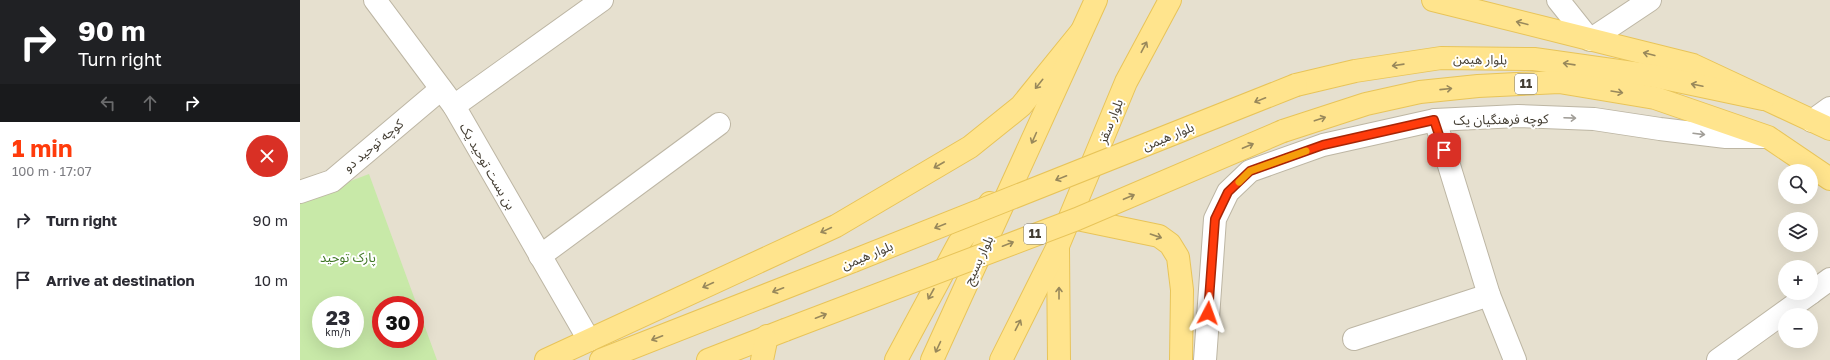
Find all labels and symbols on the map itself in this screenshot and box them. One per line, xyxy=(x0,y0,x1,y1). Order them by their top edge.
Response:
one-way arrow xyxy=(1516,19,1529,26)
one-way arrow xyxy=(1141,42,1149,54)
one-way arrow xyxy=(1642,50,1655,58)
street label: بلوار هیمن xyxy=(1453,51,1507,68)
one-way arrow xyxy=(1563,60,1576,68)
one-way arrow xyxy=(1391,61,1404,69)
road number: 11 xyxy=(1515,74,1537,94)
one-way arrow xyxy=(1035,78,1043,89)
one-way arrow xyxy=(1691,80,1704,88)
one-way arrow xyxy=(1439,86,1452,93)
one-way arrow xyxy=(1610,88,1623,96)
street label: بلوار سقز xyxy=(1094,96,1126,146)
one-way arrow xyxy=(1254,96,1266,104)
street label: کوچه فرهنگیان یک xyxy=(1453,110,1549,130)
one-way arrow xyxy=(1563,114,1576,122)
street label: کوچه توحید دو xyxy=(340,115,408,176)
one-way arrow xyxy=(1313,115,1326,122)
street label: بلوار هیمن xyxy=(1140,118,1196,154)
street label: بن بست توحید یک xyxy=(456,120,519,213)
one-way arrow xyxy=(1692,130,1705,138)
one-way arrow xyxy=(1030,131,1037,143)
pin xyxy=(1427,133,1461,167)
one-way arrow xyxy=(1242,142,1254,149)
one-way arrow xyxy=(933,162,945,170)
one-way arrow xyxy=(1055,175,1067,183)
one-way arrow xyxy=(1122,192,1134,200)
one-way arrow xyxy=(934,223,946,231)
road number: 11 xyxy=(1024,224,1046,244)
one-way arrow xyxy=(821,227,833,234)
street label: بلوار بسیج xyxy=(960,233,999,288)
one-way arrow xyxy=(1149,233,1162,240)
street label: بلوار هیمن xyxy=(839,237,895,273)
one-way arrow xyxy=(1001,240,1013,248)
park label: پارک توحید xyxy=(320,249,376,267)
one-way arrow xyxy=(703,282,715,289)
one-way arrow xyxy=(772,287,784,295)
one-way arrow xyxy=(1055,287,1063,300)
one-way arrow xyxy=(926,288,934,300)
position arrow xyxy=(1187,292,1229,334)
speed limit sign: 30 xyxy=(372,296,424,348)
one-way arrow xyxy=(815,311,827,319)
one-way arrow xyxy=(1015,319,1023,331)
one-way arrow xyxy=(651,335,663,342)
one-way arrow xyxy=(934,341,941,353)

